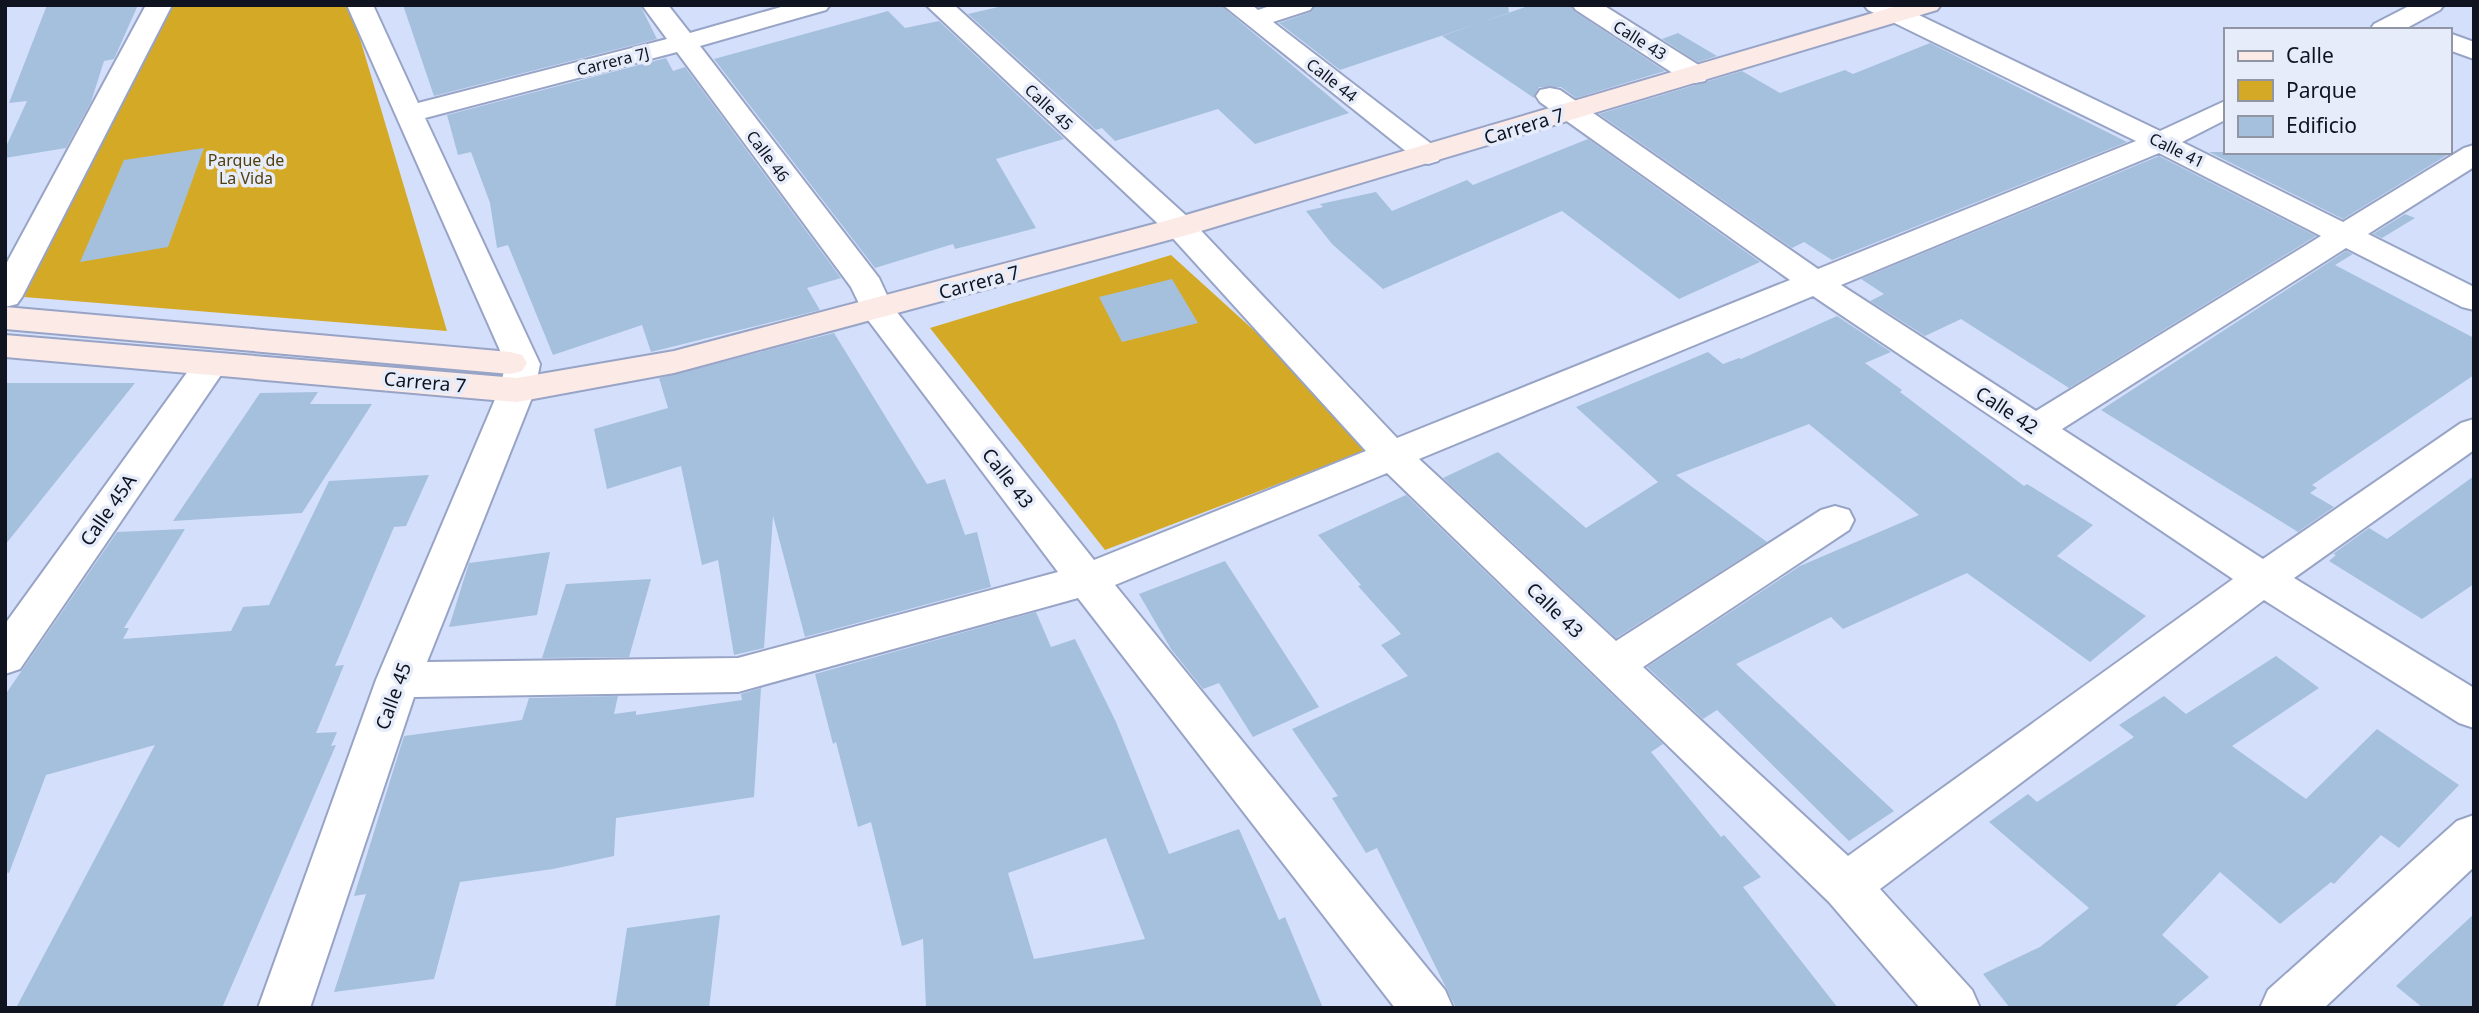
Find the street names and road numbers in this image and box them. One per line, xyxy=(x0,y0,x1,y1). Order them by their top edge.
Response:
street label: Calle 43 xyxy=(1609,15,1671,65)
street label: Carrera 7J xyxy=(574,41,652,81)
street label: Calle 44 xyxy=(1302,53,1362,107)
street label: Calle 45 xyxy=(1020,79,1078,135)
street label: Carrera 7 xyxy=(1481,101,1567,151)
street label: Calle 46 xyxy=(742,126,794,186)
street label: Calle 41 xyxy=(2146,127,2208,173)
street label: Carrera 7 xyxy=(936,259,1022,305)
street label: Carrera 7 xyxy=(383,365,467,399)
street label: Calle 42 xyxy=(1971,380,2043,440)
street label: Calle 43 xyxy=(976,442,1040,514)
street label: Calle 45A xyxy=(74,468,143,551)
street label: Calle 43 xyxy=(1521,576,1589,644)
street label: Calle 45 xyxy=(369,659,417,733)

